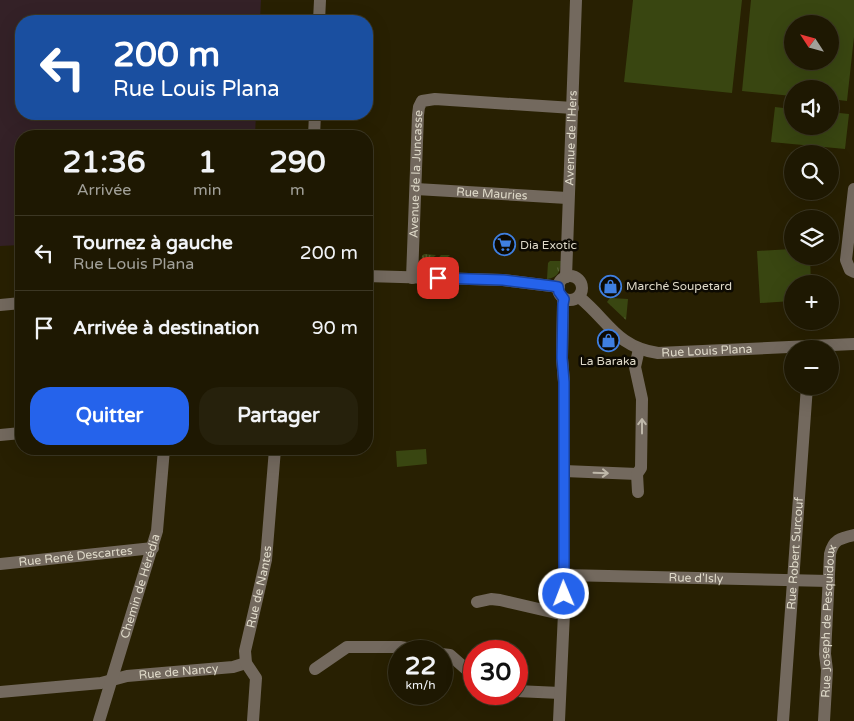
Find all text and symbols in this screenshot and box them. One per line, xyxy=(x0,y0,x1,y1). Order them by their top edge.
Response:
north arrow xyxy=(784,15,839,70)
map controls xyxy=(784,15,839,395)
text: 200 m xyxy=(113,34,220,76)
icon: left xyxy=(30,35,95,100)
text: Rue Louis Plana xyxy=(113,76,280,102)
button: sound xyxy=(784,80,839,135)
street label: Avenue de l'Hers xyxy=(562,90,580,186)
street label: Avenue de la Juncasse xyxy=(406,109,426,238)
text: 21:36 xyxy=(62,144,146,181)
text: 1 xyxy=(198,144,217,181)
text: 290 xyxy=(269,144,326,181)
button: search xyxy=(784,145,839,200)
text: Arrivée xyxy=(77,180,131,200)
text: min xyxy=(193,180,222,200)
text: m xyxy=(290,180,305,200)
street label: Rue Mauries xyxy=(456,184,528,203)
button: layers xyxy=(784,210,839,265)
text: Tournez à gauche xyxy=(73,232,233,254)
supermarket icon: Dia Exotic xyxy=(492,233,516,257)
place label: Dia Exotic xyxy=(520,238,577,252)
icon: left xyxy=(30,239,58,267)
text: 200 m xyxy=(300,242,358,264)
text: Rue Louis Plana xyxy=(73,254,194,274)
pin xyxy=(417,257,459,299)
icon: arrive xyxy=(424,264,452,292)
shop icon: Marché Soupetard xyxy=(598,274,622,298)
button: + xyxy=(784,275,839,330)
place label: Marché Soupetard xyxy=(626,279,732,293)
icon: arrive xyxy=(30,314,58,342)
text: Arrivée à destination xyxy=(73,317,259,339)
text: 90 m xyxy=(312,317,358,339)
shop icon: La Baraka xyxy=(596,328,620,352)
button: − xyxy=(784,340,839,395)
street label: Rue Louis Plana xyxy=(661,342,753,360)
place label: La Baraka xyxy=(580,354,636,368)
button: Quitter xyxy=(30,387,189,445)
button: Partager xyxy=(199,387,358,445)
one-way arrow xyxy=(637,419,647,435)
one-way arrow xyxy=(593,468,609,477)
street label: Rue Robert Surcouf xyxy=(784,496,806,610)
street label: Chemin de Hérédia xyxy=(118,532,163,640)
street label: Rue Joseph de Pesquidoux xyxy=(818,542,840,698)
street label: Rue René Descartes xyxy=(18,543,134,569)
street label: Rue de Nantes xyxy=(244,545,274,629)
position arrow xyxy=(537,567,589,619)
street label: Rue d'Isly xyxy=(669,570,724,586)
speed limit sign: 30 xyxy=(463,640,528,705)
text: 22 xyxy=(405,651,436,681)
street label: Rue de Nancy xyxy=(138,661,219,682)
text: km/h xyxy=(405,678,436,692)

